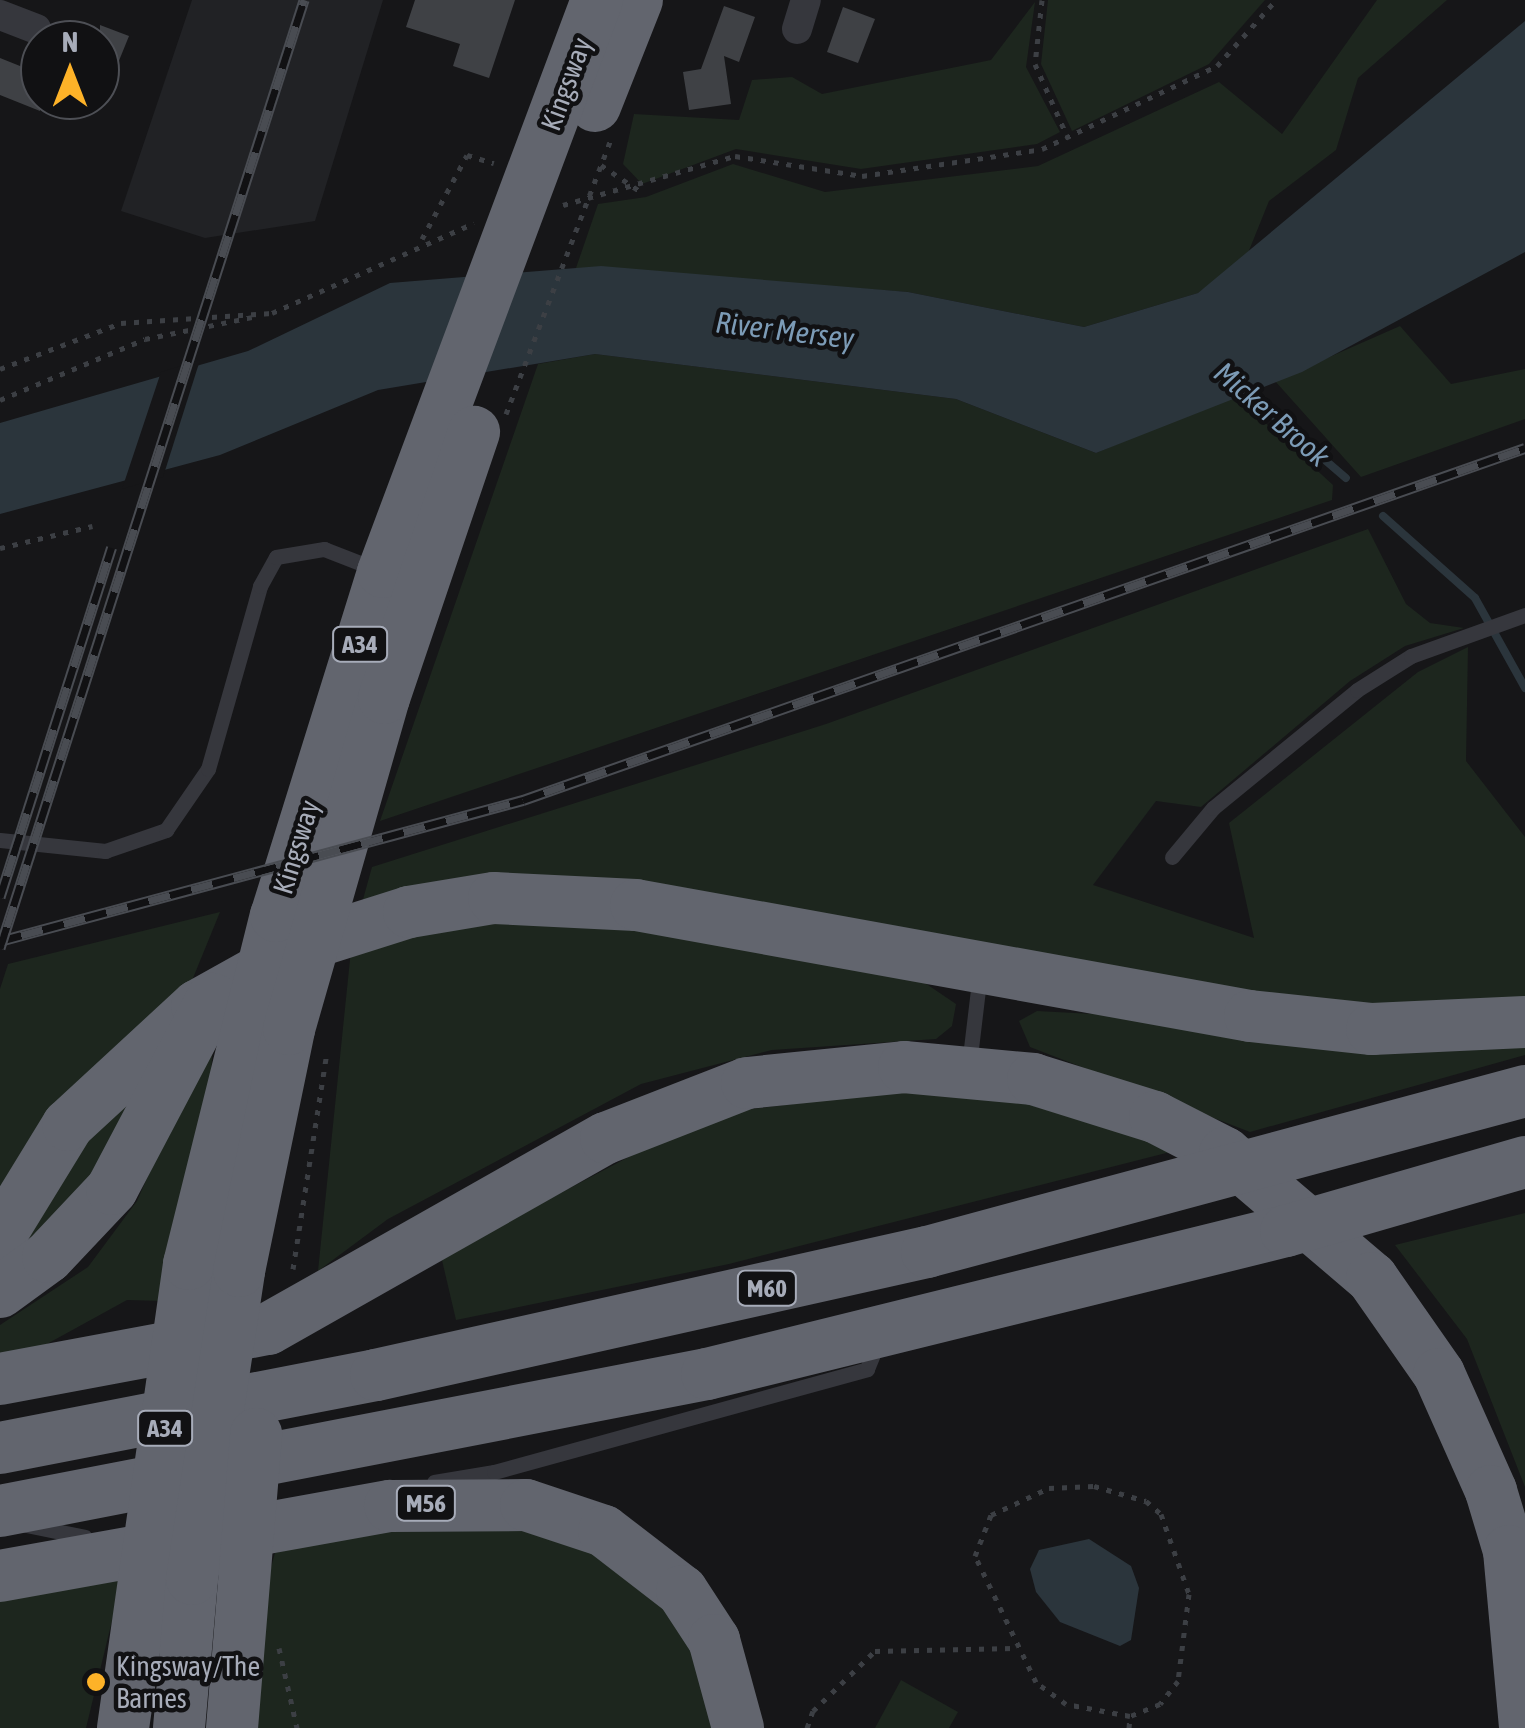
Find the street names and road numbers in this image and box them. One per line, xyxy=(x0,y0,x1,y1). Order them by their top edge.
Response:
street label: Kingsway xyxy=(534,33,598,135)
road number: A34 xyxy=(330,624,390,664)
street label: Kingsway xyxy=(266,796,326,898)
road number: M60 xyxy=(734,1268,800,1308)
road number: A34 xyxy=(135,1408,195,1448)
road number: M56 xyxy=(394,1483,458,1523)

